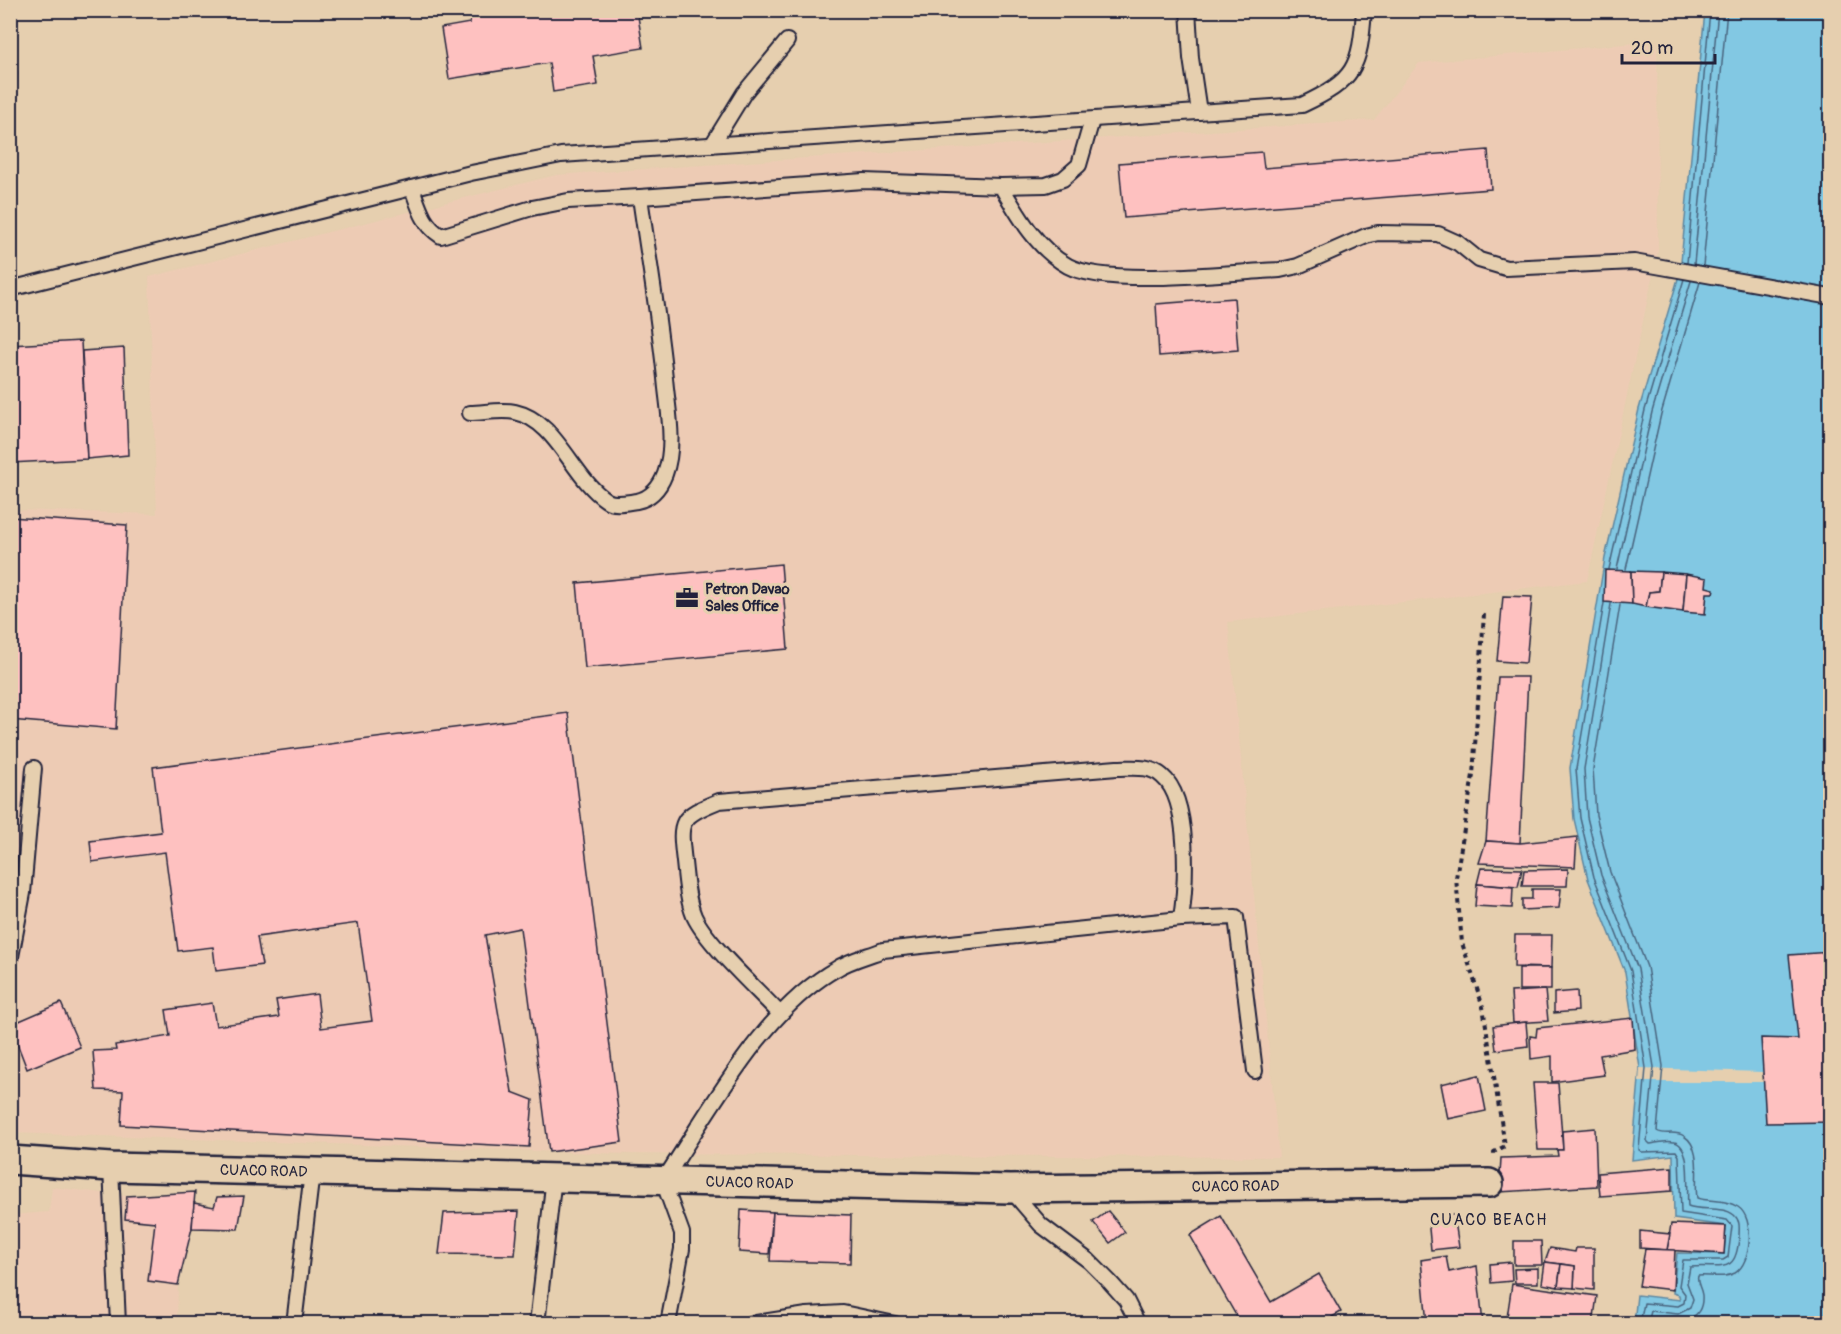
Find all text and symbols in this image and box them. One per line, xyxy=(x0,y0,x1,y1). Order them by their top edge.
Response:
scale bar xyxy=(1622,27,1715,65)
text: 20 m xyxy=(1631,37,1673,60)
place label: Petron Davao Sales Office xyxy=(705,580,790,616)
office icon: Petron Davao Sales Office xyxy=(674,585,700,611)
street label: CUACO ROAD xyxy=(220,1161,308,1182)
street label: CUACO ROAD xyxy=(705,1173,794,1194)
street label: CUACO ROAD xyxy=(1191,1177,1279,1197)
district label: CUACO BEACH xyxy=(1430,1210,1548,1230)

